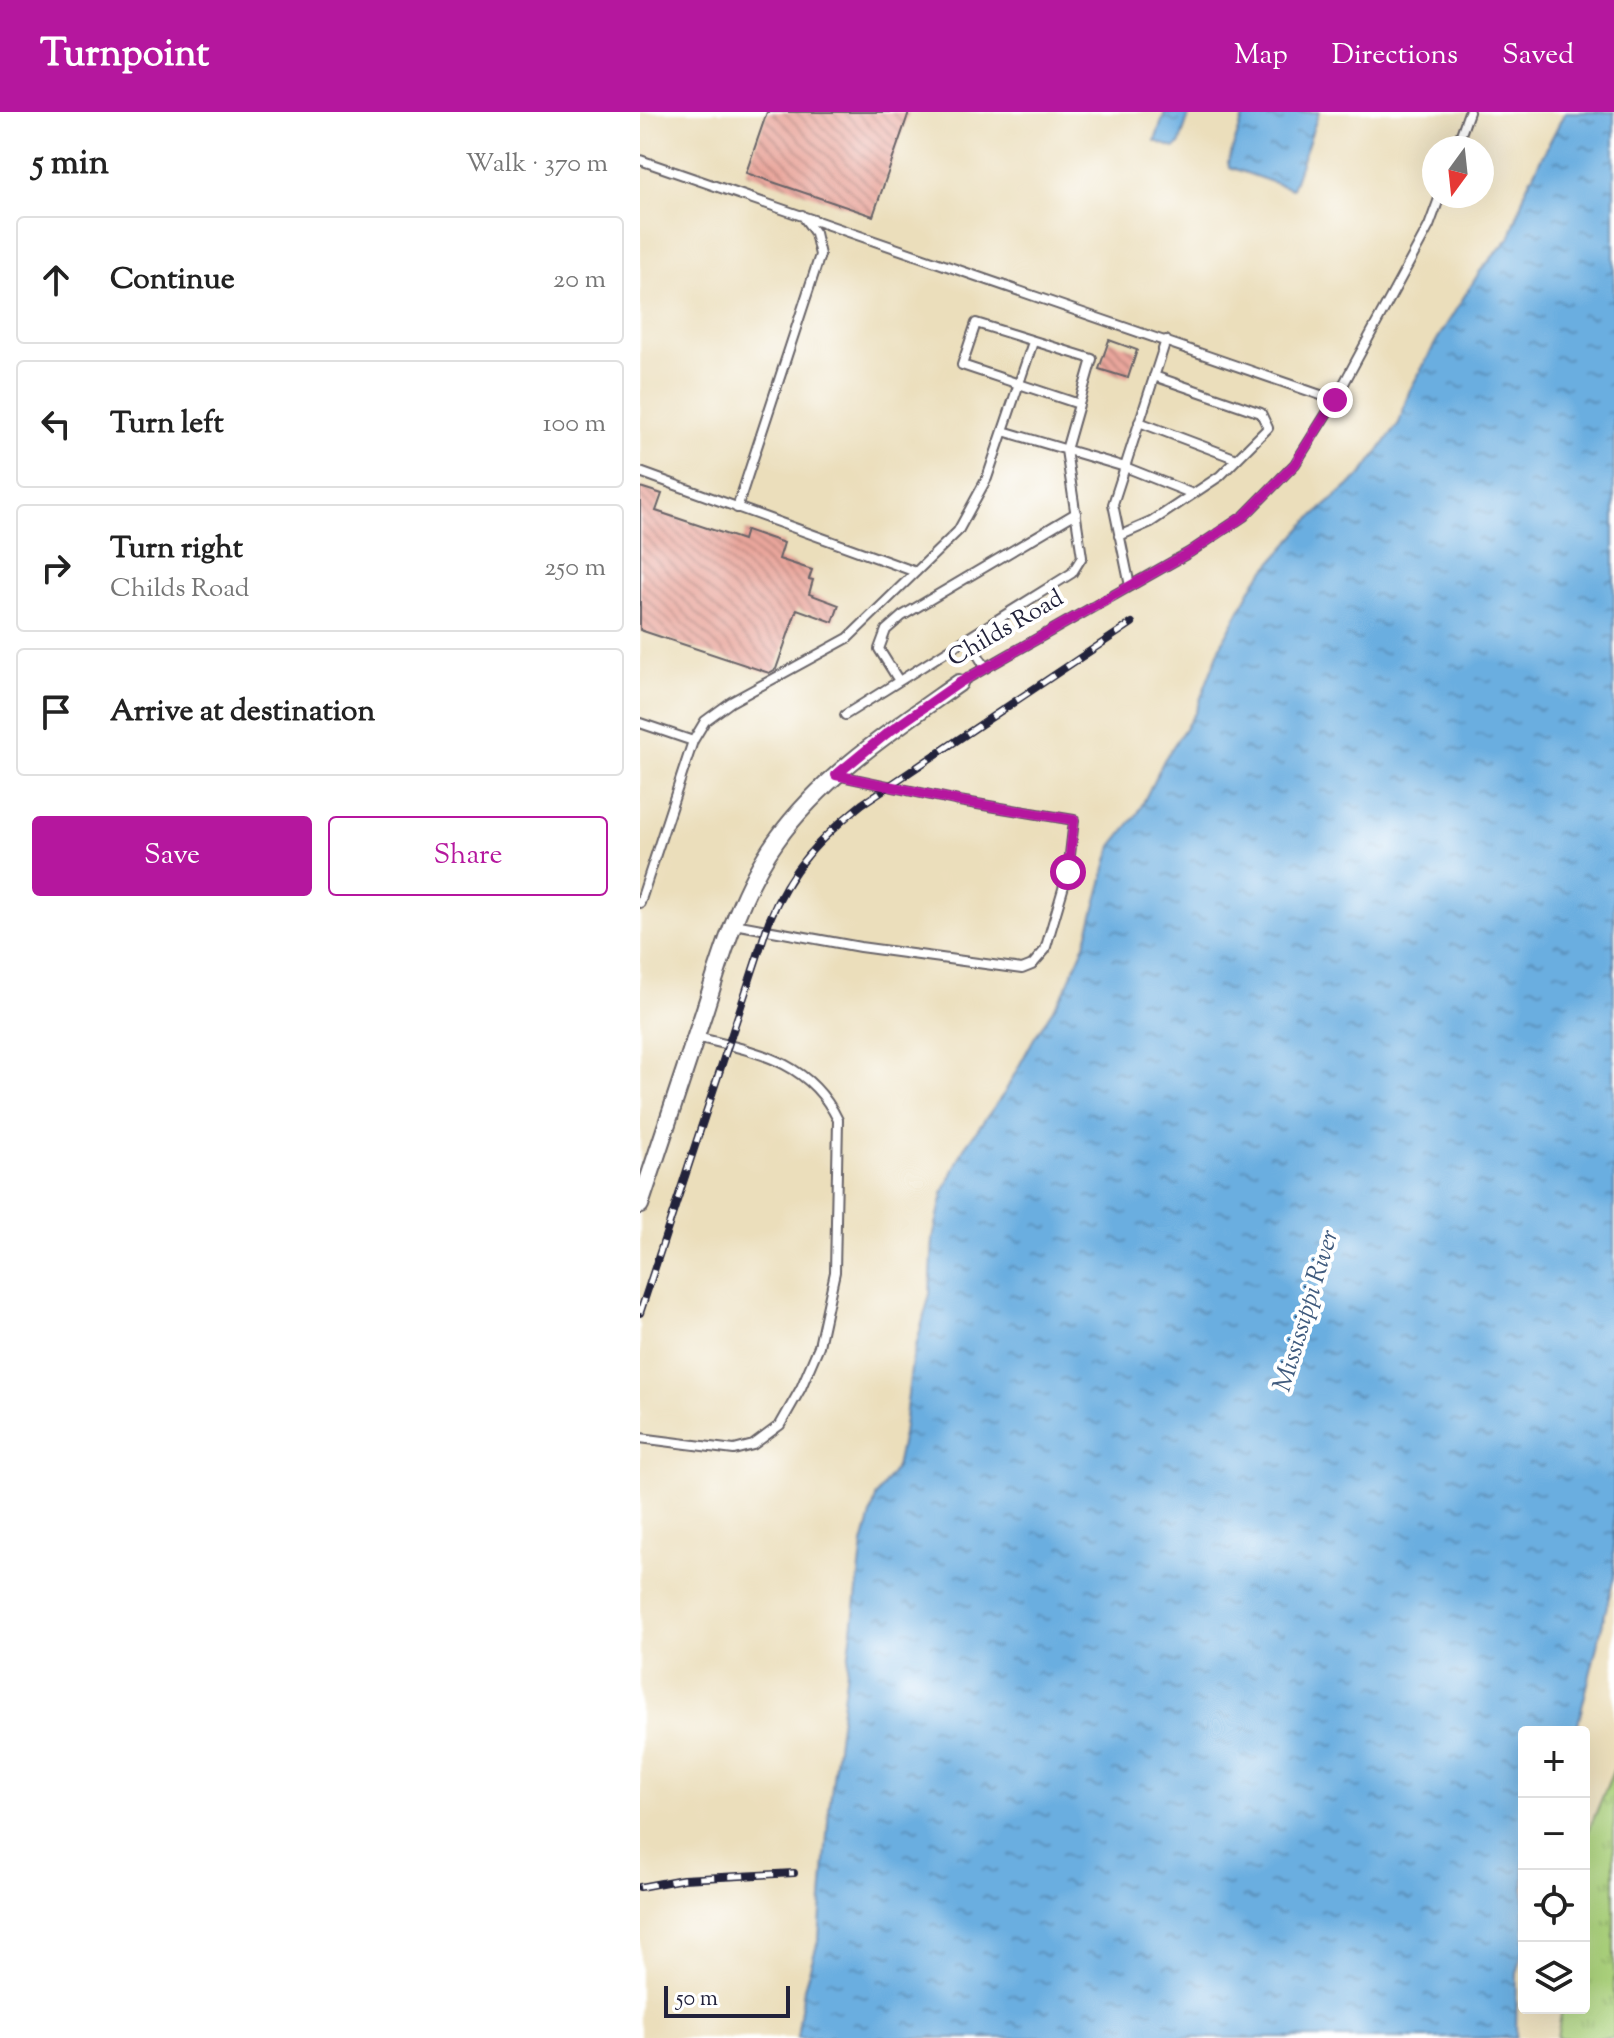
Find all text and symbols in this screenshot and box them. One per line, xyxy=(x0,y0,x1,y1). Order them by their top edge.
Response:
text: Turnpoint xyxy=(40,29,209,83)
text: Map xyxy=(1234,36,1288,76)
text: Directions xyxy=(1332,36,1458,76)
text: Saved xyxy=(1502,36,1574,76)
north arrow xyxy=(1422,136,1494,208)
text: 5 min xyxy=(32,140,109,189)
text: Walk · 370 m xyxy=(466,146,608,183)
icon: ahead xyxy=(34,258,78,302)
text: Continue xyxy=(110,259,235,302)
text: 20 m xyxy=(553,262,606,299)
route end xyxy=(1317,382,1353,418)
icon: left xyxy=(34,402,78,446)
text: Turn left xyxy=(110,403,224,446)
text: 100 m xyxy=(543,406,606,443)
text: Turn right xyxy=(110,528,243,571)
icon: right xyxy=(34,546,78,590)
text: 250 m xyxy=(544,550,606,587)
text: Childs Road xyxy=(110,571,250,608)
street label: Childs Road xyxy=(942,582,1071,676)
icon: arrive xyxy=(34,690,78,734)
text: Arrive at destination xyxy=(110,691,375,734)
button: Save xyxy=(32,816,312,896)
button: Share xyxy=(328,816,608,896)
route start xyxy=(1050,854,1086,890)
water label: Mississippi River xyxy=(1265,1225,1349,1397)
map controls xyxy=(1518,1726,1590,2014)
button: + xyxy=(1518,1726,1590,1798)
button: − xyxy=(1518,1798,1590,1870)
button: locate xyxy=(1518,1870,1590,1942)
button: layers xyxy=(1518,1942,1590,2014)
scale bar xyxy=(664,1982,790,2018)
text: 50 m xyxy=(676,1984,718,2016)

